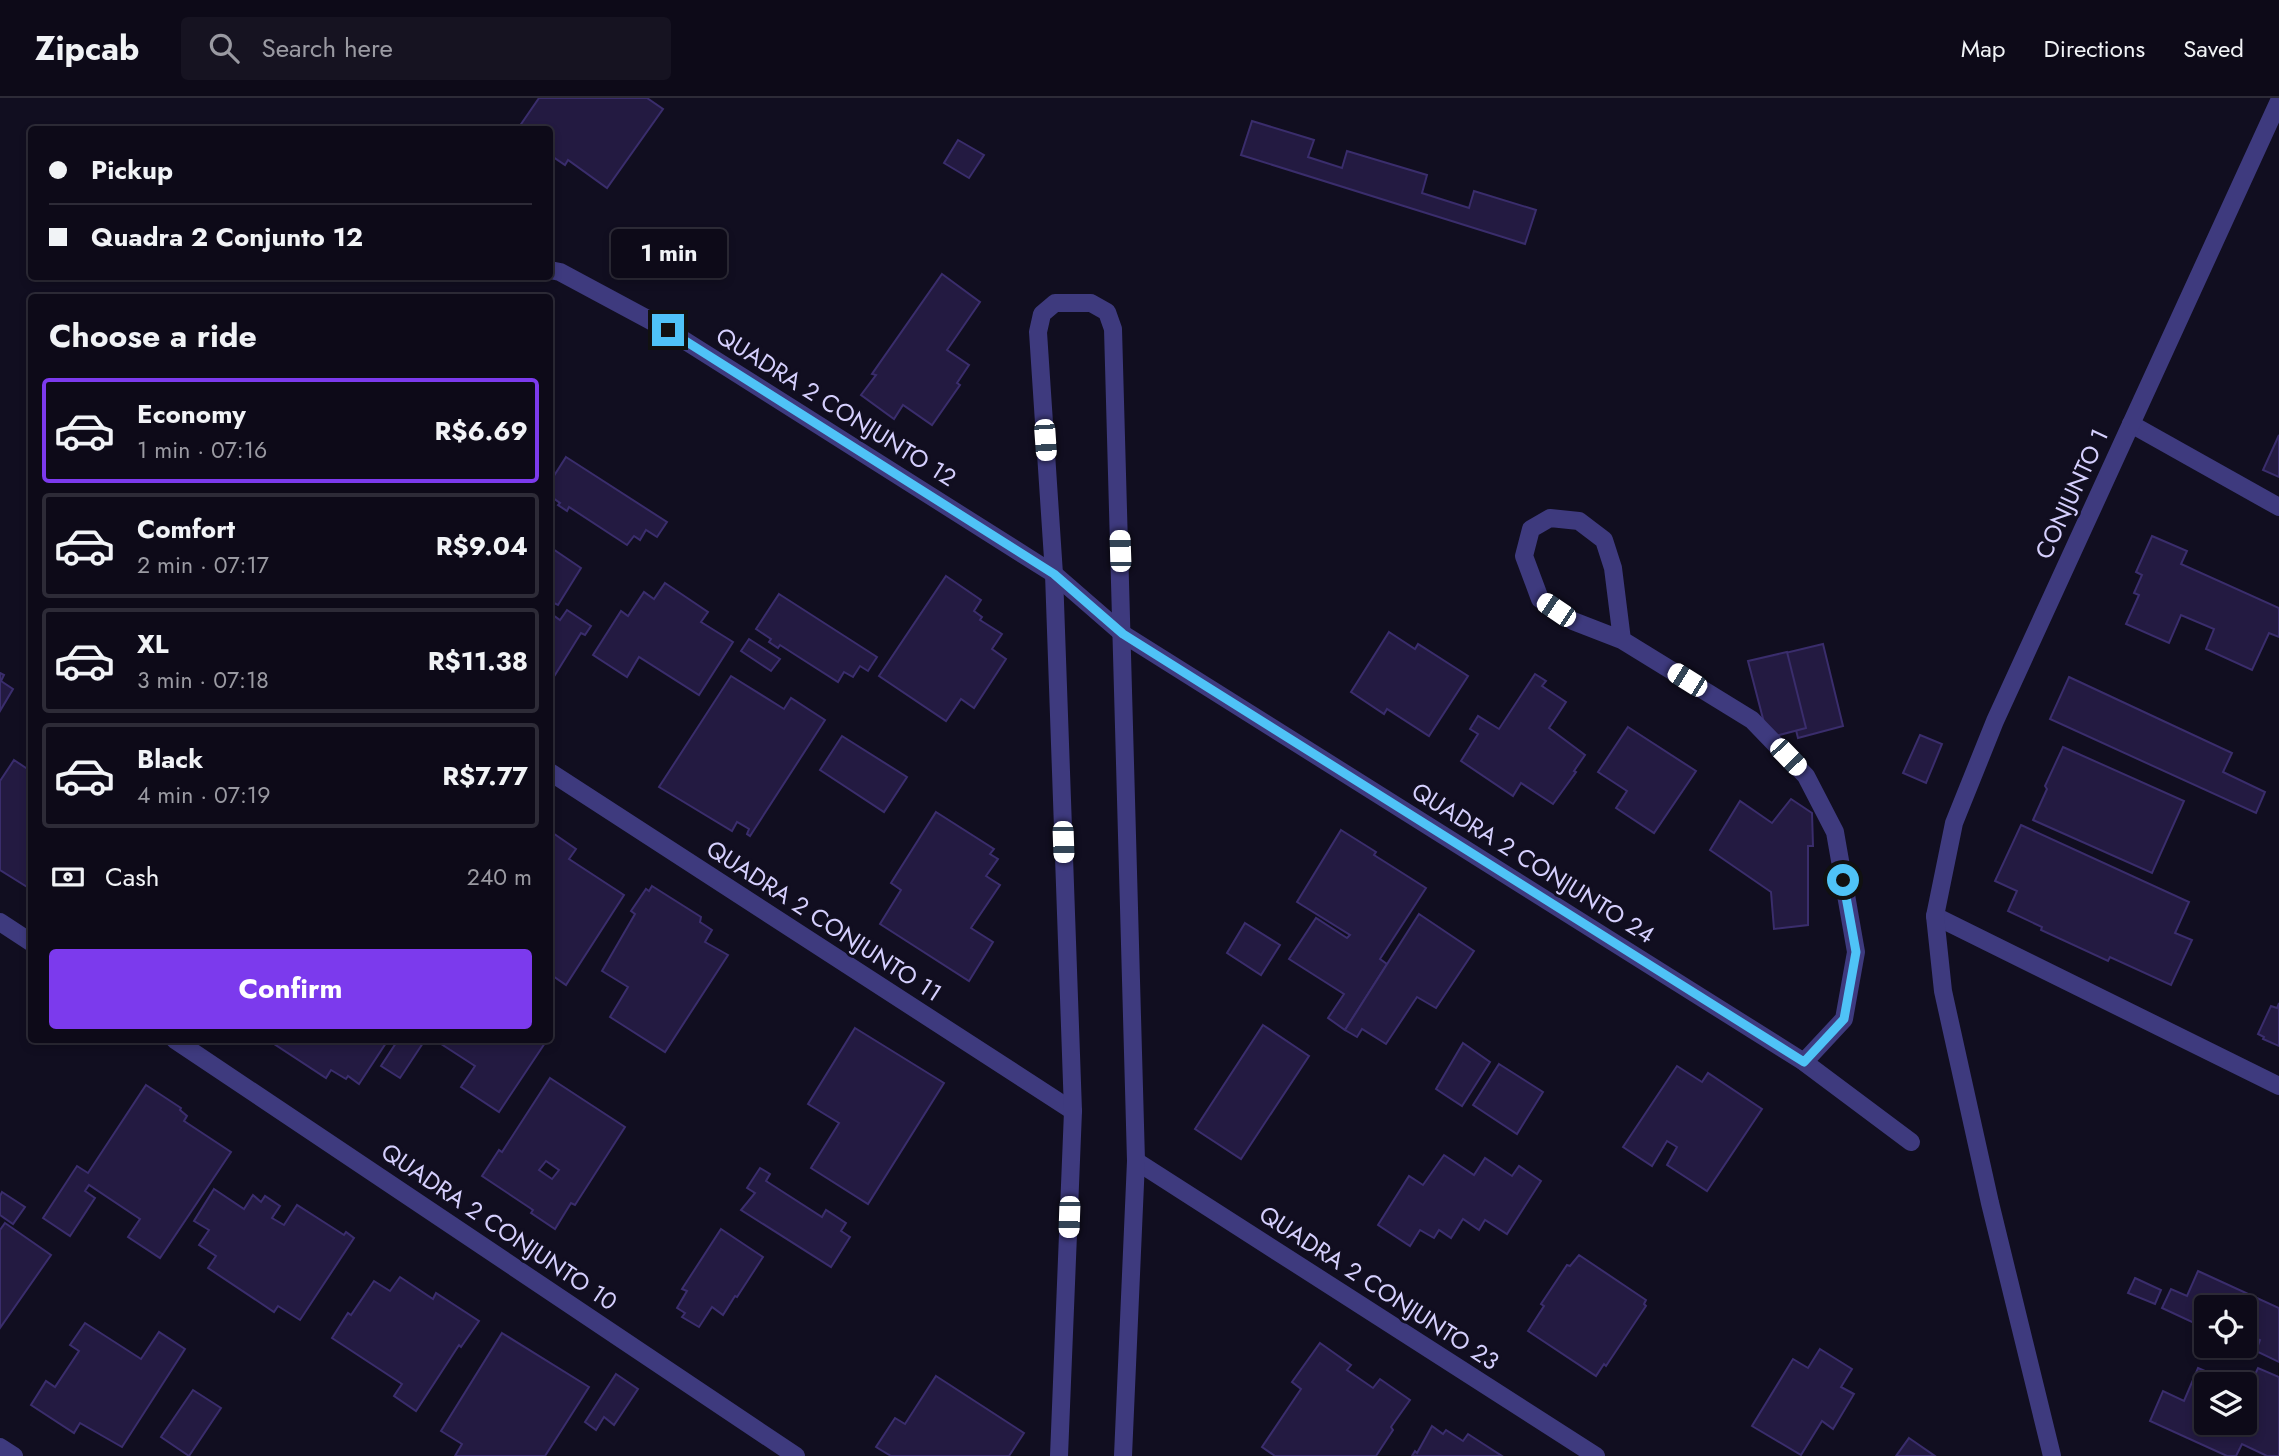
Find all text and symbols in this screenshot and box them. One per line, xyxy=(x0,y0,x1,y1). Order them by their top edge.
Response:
search box xyxy=(181,17,671,80)
text: Zipcab xyxy=(35,25,139,72)
icon: search xyxy=(205,29,243,67)
text: Search here xyxy=(261,29,393,67)
text: Map xyxy=(1961,31,2006,66)
text: Directions xyxy=(2044,31,2145,66)
text: Saved xyxy=(2183,31,2244,66)
text: Pickup xyxy=(91,151,173,189)
text: Quadra 2 Conjunto 12 xyxy=(91,218,363,256)
callout: 1 min xyxy=(610,229,726,278)
text: 1 min xyxy=(640,236,698,270)
text: Choose a ride xyxy=(49,313,257,359)
route end xyxy=(652,314,684,346)
street label: QUADRA 2 CONJUNTO 12 xyxy=(709,318,963,495)
text: Economy xyxy=(137,395,246,433)
icon: car xyxy=(53,399,116,462)
text: R$6.69 xyxy=(434,412,528,450)
car xyxy=(1034,418,1057,462)
street label: CONJUNTO 1 xyxy=(2026,423,2117,565)
text: 1 min · 07:16 xyxy=(137,433,267,467)
text: Comfort xyxy=(137,510,235,548)
icon: car xyxy=(53,514,116,577)
text: R$9.04 xyxy=(436,527,528,565)
car xyxy=(1109,530,1132,572)
text: 2 min · 07:17 xyxy=(137,548,269,582)
car xyxy=(1533,590,1580,630)
text: XL xyxy=(137,625,169,663)
icon: car xyxy=(53,629,116,692)
text: R$11.38 xyxy=(428,642,528,680)
car xyxy=(1664,660,1711,700)
text: 3 min · 07:18 xyxy=(137,663,269,697)
car xyxy=(1766,735,1811,779)
text: Black xyxy=(137,740,203,778)
icon: car xyxy=(53,744,116,807)
text: R$7.77 xyxy=(442,757,528,795)
street label: QUADRA 2 CONJUNTO 24 xyxy=(1405,773,1662,952)
text: 4 min · 07:19 xyxy=(137,778,270,812)
car xyxy=(1052,821,1075,863)
street label: QUADRA 2 CONJUNTO 11 xyxy=(700,831,949,1010)
icon: cash xyxy=(49,858,87,896)
text: Cash xyxy=(105,858,159,896)
text: 240 m xyxy=(467,860,532,894)
route start xyxy=(1827,864,1859,896)
button: Confirm xyxy=(49,949,532,1029)
street label: QUADRA 2 CONJUNTO 10 xyxy=(374,1134,624,1319)
car xyxy=(1058,1196,1081,1238)
street label: QUADRA 2 CONJUNTO 23 xyxy=(1252,1197,1506,1378)
map controls xyxy=(2194,1295,2257,1435)
button: locate xyxy=(2194,1295,2257,1358)
button: layers xyxy=(2194,1372,2257,1435)

